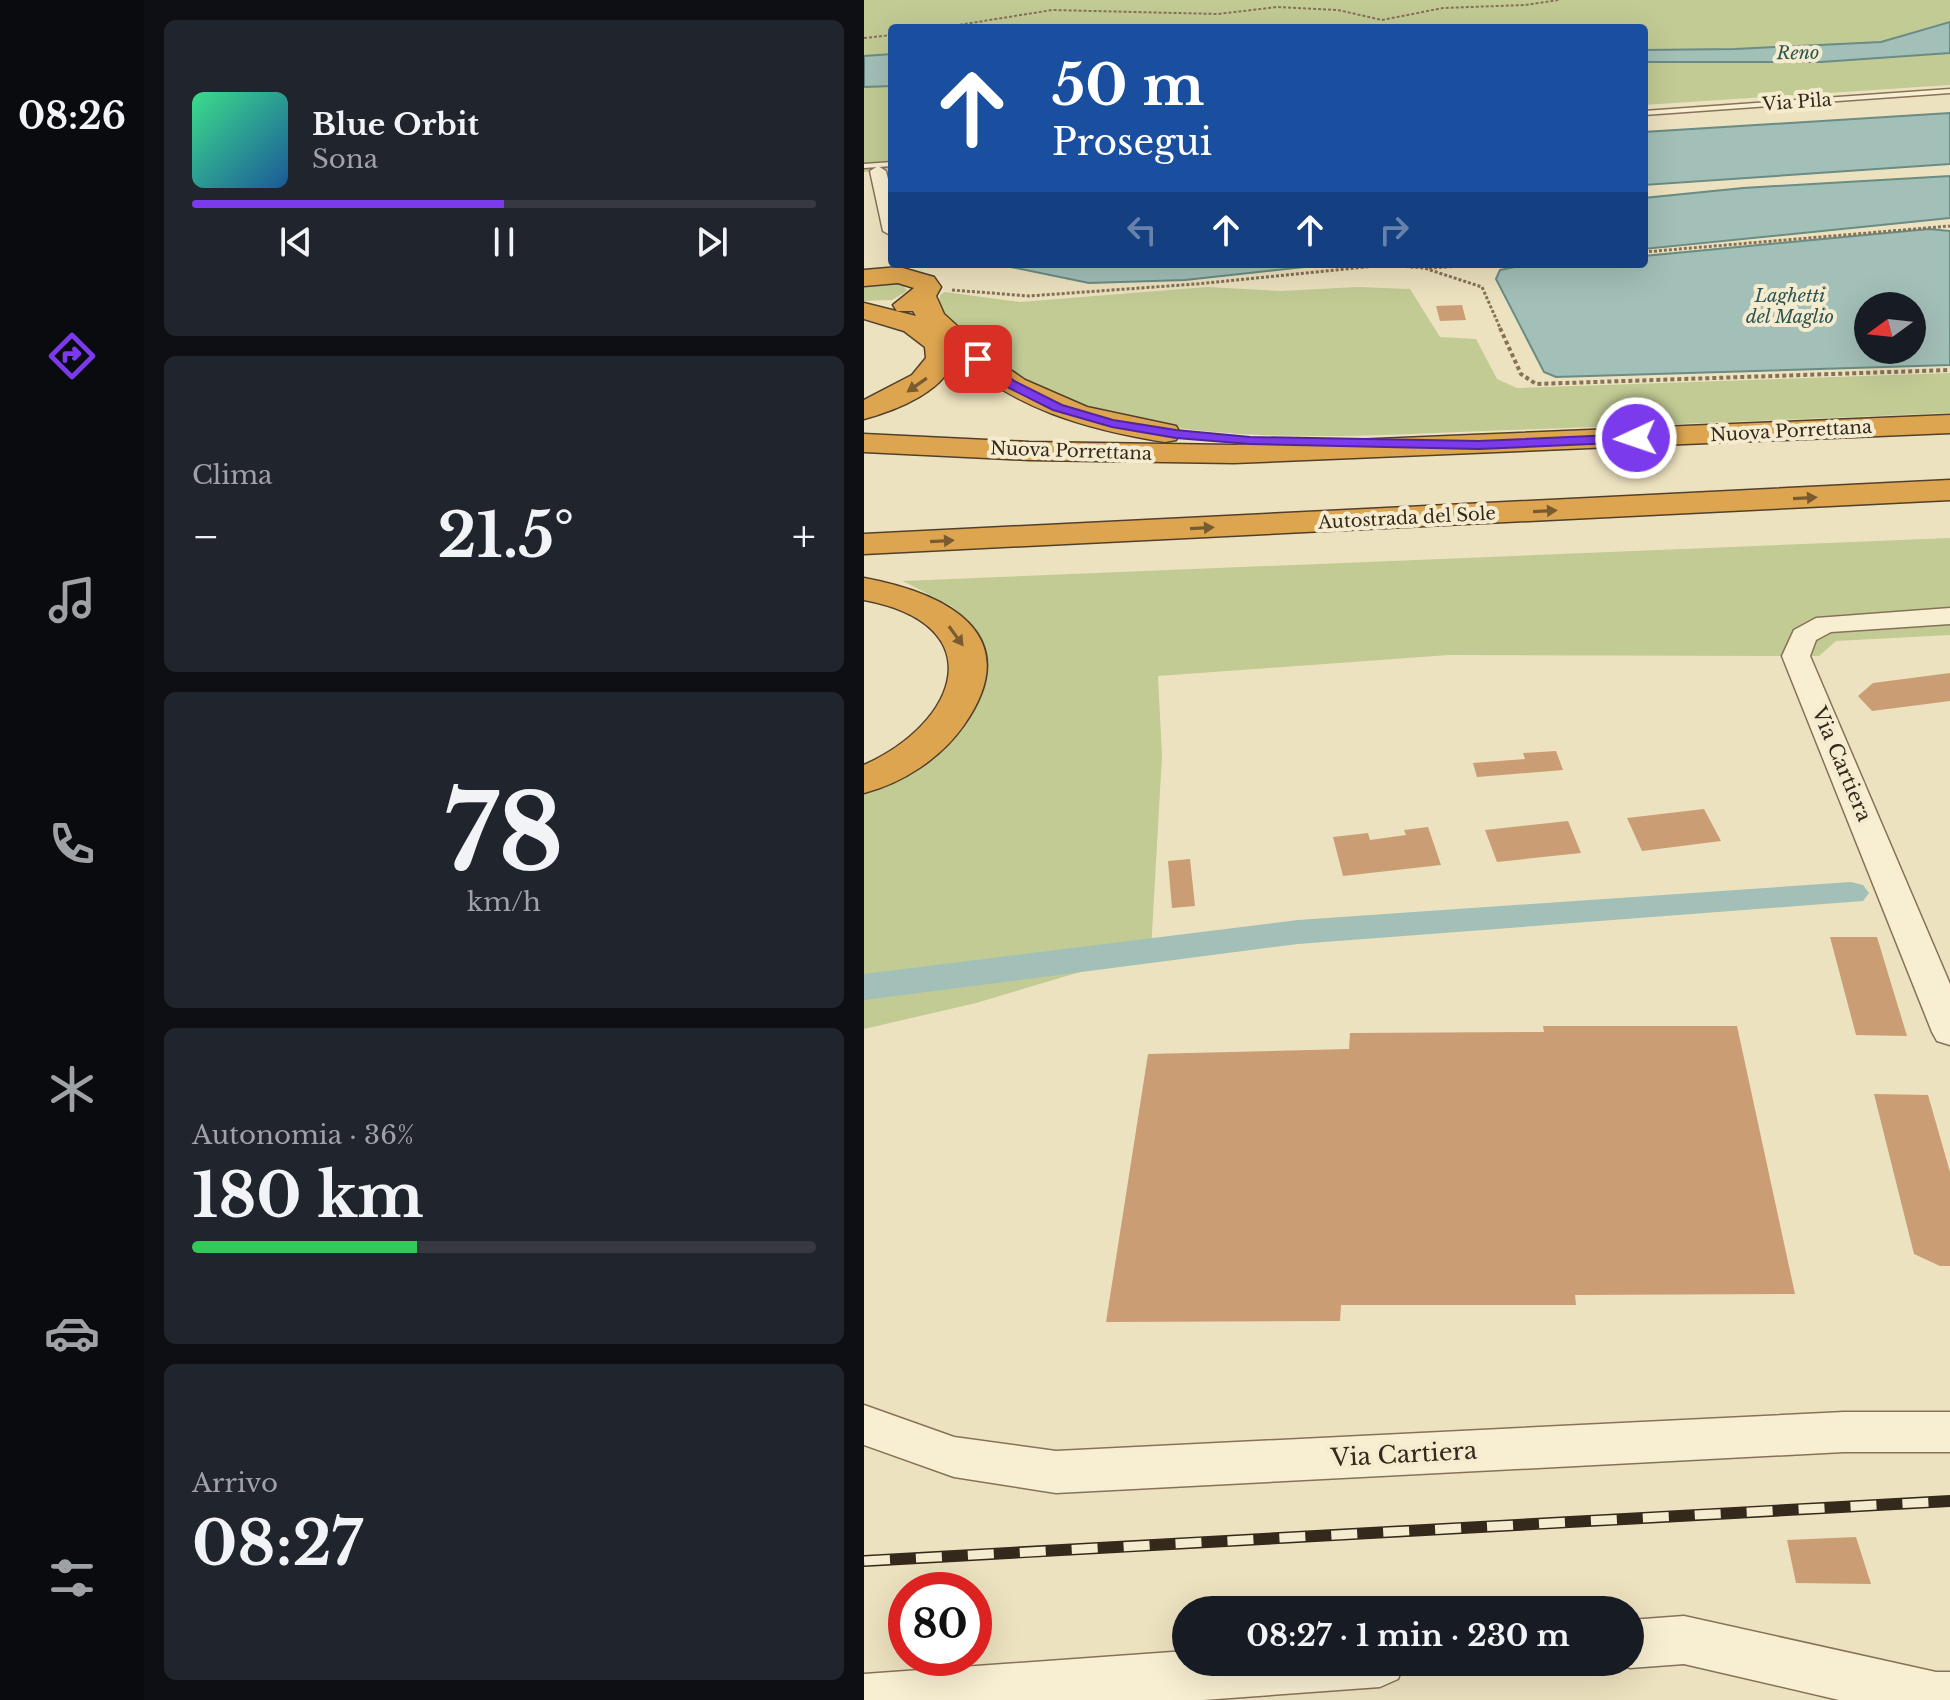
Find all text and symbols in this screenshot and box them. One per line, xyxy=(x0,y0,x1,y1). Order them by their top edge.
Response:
water label: Reno xyxy=(1776,42,1819,64)
text: 50 m xyxy=(1052,51,1204,120)
icon: ahead xyxy=(920,56,1024,160)
street label: Via Pila xyxy=(1761,89,1832,115)
text: 08:26 xyxy=(18,94,126,139)
text: Blue Orbit xyxy=(312,106,479,143)
text: Prosegui xyxy=(1052,120,1212,165)
text: Sona xyxy=(312,143,378,175)
icon: left xyxy=(1120,208,1164,252)
icon: ahead xyxy=(1204,208,1248,252)
icon: ahead xyxy=(1288,208,1332,252)
icon: right xyxy=(1372,208,1416,252)
icon: previous xyxy=(274,220,318,264)
icon: pause xyxy=(482,220,526,264)
icon: next xyxy=(690,220,734,264)
water label: Laghetti del Maglio xyxy=(1746,285,1834,328)
north arrow xyxy=(1854,292,1926,364)
map controls xyxy=(1854,292,1926,364)
pin xyxy=(944,325,1012,393)
icon: directions xyxy=(44,328,100,384)
icon: arrive xyxy=(956,337,1000,381)
one-way arrow xyxy=(906,377,927,392)
position arrow xyxy=(1594,396,1678,480)
street label: Nuova Porrettana xyxy=(1710,416,1872,446)
street label: Nuova Porrettana xyxy=(990,437,1152,465)
text: Clima xyxy=(192,459,272,491)
one-way arrow xyxy=(1793,491,1818,504)
text: 21.5° xyxy=(438,499,574,573)
street label: Autostrada del Sole xyxy=(1317,502,1496,534)
one-way arrow xyxy=(1533,504,1558,517)
text: − xyxy=(192,509,220,564)
text: + xyxy=(792,509,816,564)
one-way arrow xyxy=(1190,522,1215,535)
one-way arrow xyxy=(930,534,955,547)
icon: music xyxy=(44,572,100,628)
one-way arrow xyxy=(948,625,963,646)
street label: Via Cartiera xyxy=(1807,702,1877,826)
text: 78 xyxy=(444,769,564,898)
icon: phone xyxy=(44,816,100,872)
text: km/h xyxy=(467,886,541,918)
icon: climate xyxy=(44,1061,100,1117)
text: Autonomia · 36% xyxy=(192,1119,414,1151)
text: 180 km xyxy=(192,1159,424,1233)
icon: car xyxy=(44,1305,100,1361)
street label: Via Cartiera xyxy=(1329,1436,1479,1472)
text: Arrivo xyxy=(192,1467,278,1499)
text: 08:27 xyxy=(192,1507,362,1581)
icon: filters xyxy=(44,1550,100,1606)
speed limit sign: 80 xyxy=(888,1572,992,1676)
text: 08:27 · 1 min · 230 m xyxy=(1246,1617,1570,1654)

